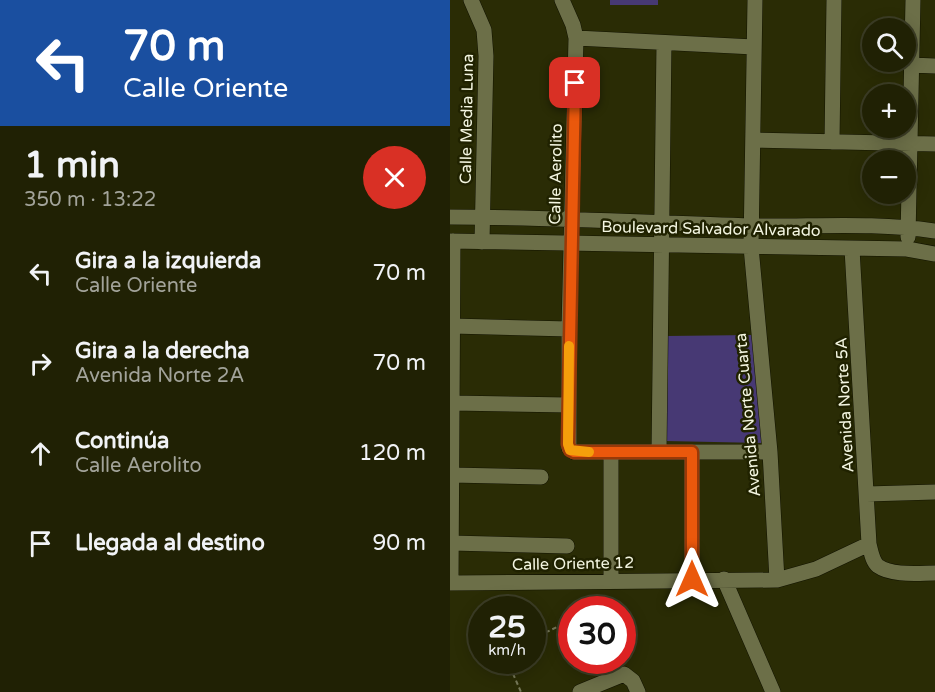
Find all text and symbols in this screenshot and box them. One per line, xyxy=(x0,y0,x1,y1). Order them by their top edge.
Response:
map controls xyxy=(862,18,916,204)
button: search xyxy=(862,18,916,72)
text: 70 m xyxy=(123,21,225,72)
icon: left xyxy=(24,24,102,102)
street label: Calle Media Luna xyxy=(456,54,478,184)
pin xyxy=(549,57,600,108)
icon: arrive xyxy=(558,66,591,99)
text: Calle Oriente xyxy=(123,72,288,105)
button: + xyxy=(862,84,916,138)
street label: Calle Aerolito xyxy=(545,123,567,225)
text: 1 min xyxy=(24,144,120,187)
button: close xyxy=(363,146,426,209)
button: − xyxy=(862,150,916,204)
text: 350 m · 13:22 xyxy=(24,188,156,212)
street label: Boulevard Salvador Alvarado xyxy=(601,217,821,241)
text: Gira a la izquierda xyxy=(75,248,261,274)
icon: left xyxy=(24,257,57,290)
text: 70 m xyxy=(372,260,426,286)
text: Calle Oriente xyxy=(75,274,197,298)
street label: Avenida Norte Cuarta xyxy=(731,332,765,498)
street label: Avenida Norte 5A xyxy=(831,337,859,473)
text: Gira a la derecha xyxy=(75,338,250,364)
icon: right xyxy=(24,347,57,380)
text: 70 m xyxy=(372,350,426,376)
text: Avenida Norte 2A xyxy=(75,364,244,388)
text: Continúa xyxy=(75,428,169,454)
icon: ahead xyxy=(24,437,57,470)
text: 120 m xyxy=(359,440,426,466)
text: Calle Aerolito xyxy=(75,454,202,478)
icon: arrive xyxy=(24,527,57,560)
text: Llegada al destino xyxy=(75,530,265,556)
text: 90 m xyxy=(372,530,426,556)
position arrow xyxy=(660,547,724,611)
street label: Calle Oriente 12 xyxy=(512,553,634,575)
speed limit sign: 30 xyxy=(558,596,636,674)
text: 25 xyxy=(488,609,526,646)
text: km/h xyxy=(488,641,526,659)

